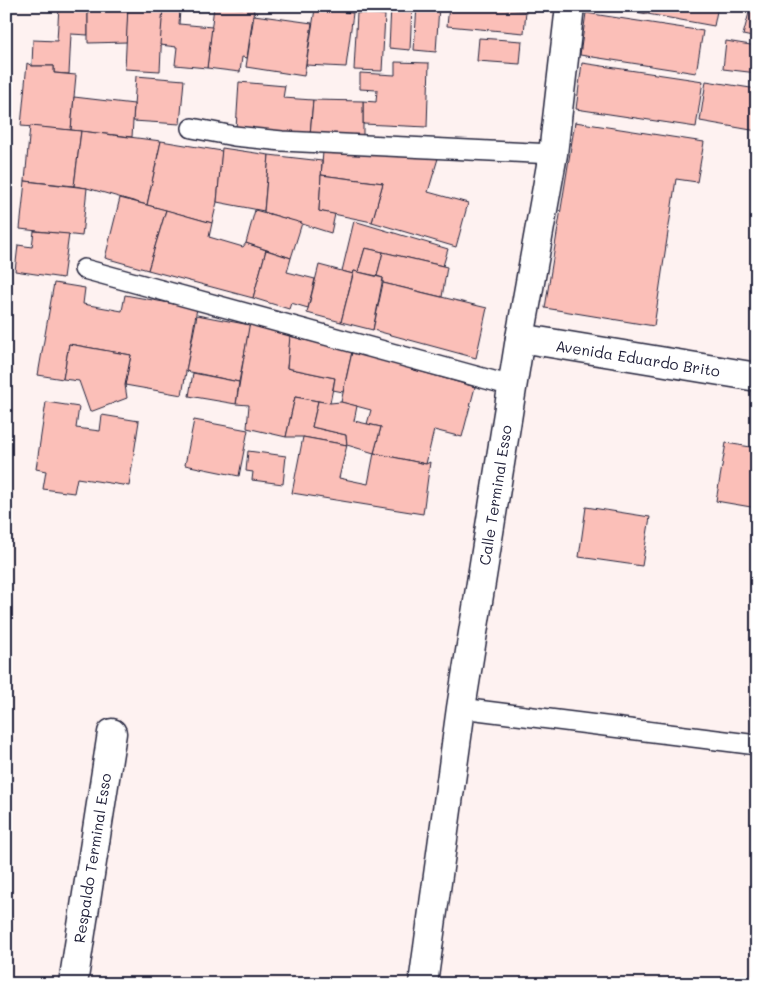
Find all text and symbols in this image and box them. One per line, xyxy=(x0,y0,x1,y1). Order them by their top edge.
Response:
street label: Avenida Eduardo Brito xyxy=(554,335,722,381)
street label: Calle Terminal Esso xyxy=(474,423,516,567)
street label: Respaldo Terminal Esso xyxy=(69,772,115,944)

